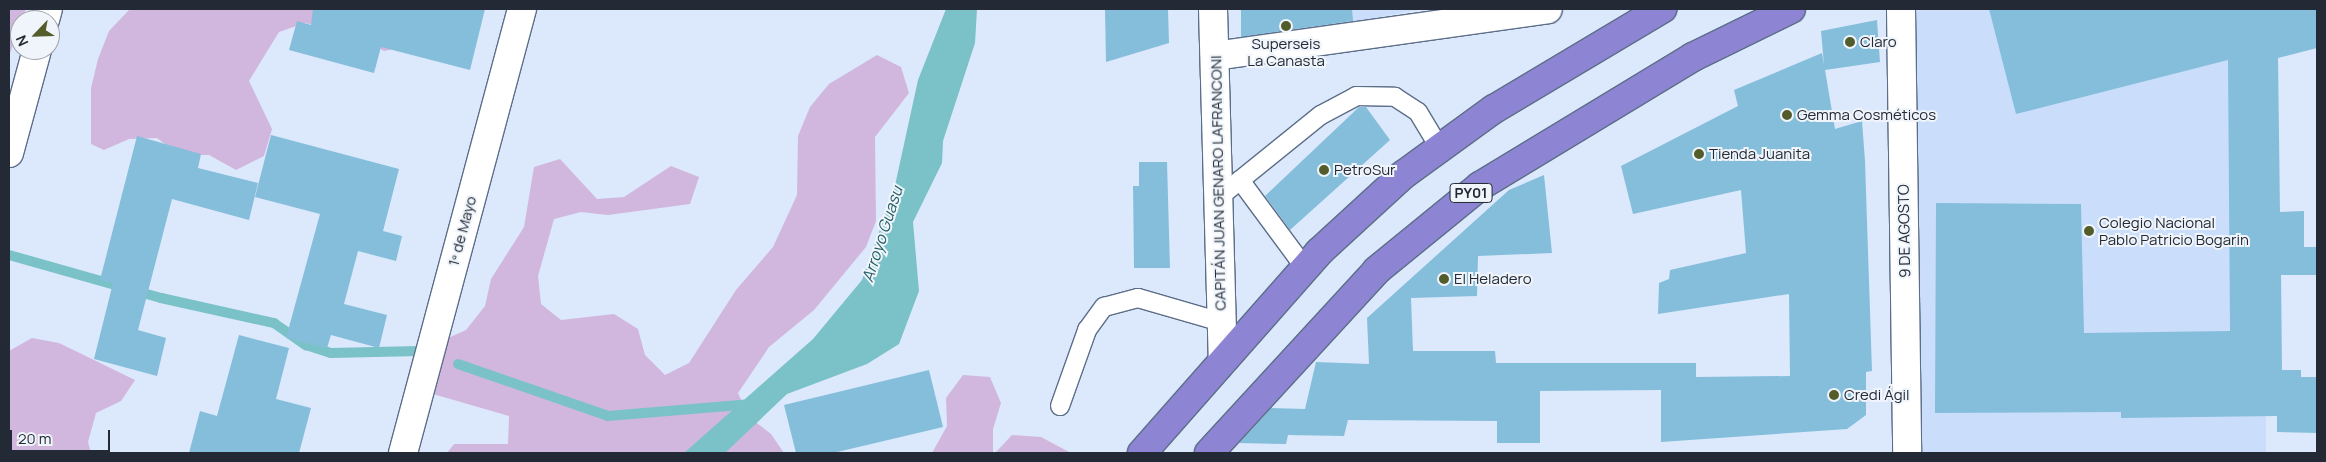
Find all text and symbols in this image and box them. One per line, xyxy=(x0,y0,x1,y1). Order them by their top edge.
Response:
north arrow xyxy=(10,10,60,60)
marker: Superseis La Canasta xyxy=(1280,20,1292,32)
text: N xyxy=(11,32,32,49)
place label: Claro xyxy=(1860,33,1897,51)
place label: Superseis La Canasta xyxy=(1247,34,1325,69)
marker: Claro xyxy=(1844,36,1856,48)
street label: CAPITÁN JUAN GENARO LAFRANCONI xyxy=(1207,55,1229,311)
place label: Gemma Cosméticos xyxy=(1797,106,1936,124)
marker: Gemma Cosméticos xyxy=(1781,109,1793,121)
place label: Tienda Juanita xyxy=(1709,145,1810,163)
marker: Tienda Juanita xyxy=(1693,148,1705,160)
place label: PetroSur xyxy=(1334,161,1395,179)
marker: PetroSur xyxy=(1318,164,1330,176)
road number: PY01 xyxy=(1448,182,1494,204)
water label: Arroyo Guasu xyxy=(858,184,906,284)
street label: 9 DE AGOSTO xyxy=(1894,184,1914,278)
street label: 1º de Mayo xyxy=(444,194,480,268)
place label: Colegio Nacional Pablo Patricio Bogarin xyxy=(2099,213,2249,248)
marker: Colegio Nacional Pablo Patricio Bogarin xyxy=(2083,225,2095,237)
place label: El Heladero xyxy=(1454,270,1532,288)
marker: El Heladero xyxy=(1438,273,1450,285)
place label: Credi Ágil xyxy=(1844,386,1910,404)
marker: Credi Ágil xyxy=(1828,389,1840,401)
scale bar xyxy=(12,420,112,452)
text: 20 m xyxy=(18,428,51,449)

